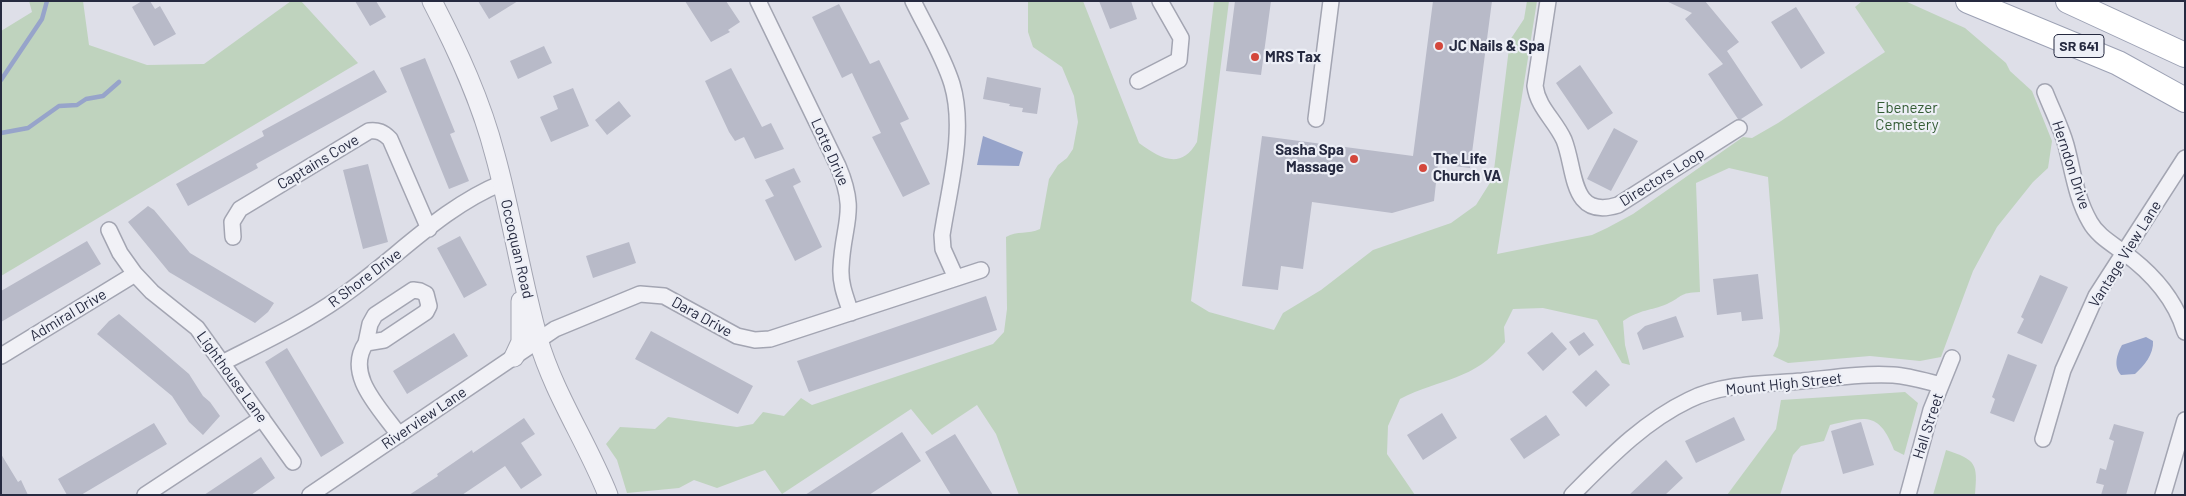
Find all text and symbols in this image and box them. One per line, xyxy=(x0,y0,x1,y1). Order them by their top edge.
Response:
road number: SR 641 xyxy=(2054,34,2104,58)
place label: JC Nails & Spa xyxy=(1449,37,1545,55)
marker: JC Nails & Spa xyxy=(1433,40,1445,52)
place label: MRS Tax xyxy=(1265,48,1321,66)
marker: MRS Tax xyxy=(1249,51,1261,63)
park label: Ebenezer Cemetery xyxy=(1875,99,1939,134)
street label: Lotte Drive xyxy=(807,116,853,188)
street label: Herndon Drive xyxy=(2048,118,2094,212)
street label: Captains Cove xyxy=(274,131,362,193)
place label: Sasha Spa Massage xyxy=(1275,141,1344,176)
street label: Directors Loop xyxy=(1616,144,1708,210)
place label: The Life Church VA xyxy=(1433,150,1501,185)
marker: Sasha Spa Massage xyxy=(1348,153,1360,165)
marker: The Life Church VA xyxy=(1417,162,1429,174)
street label: Vantage View Lane xyxy=(2085,197,2165,311)
street label: Occoquan Road xyxy=(497,198,537,300)
street label: R Shore Drive xyxy=(325,245,405,311)
street label: Admiral Drive xyxy=(26,285,110,345)
street label: Dara Drive xyxy=(669,293,735,341)
street label: Lighthouse Lane xyxy=(193,328,271,426)
street label: Mount High Street xyxy=(1725,369,1843,399)
street label: Riverview Lane xyxy=(378,383,470,453)
street label: Hall Street xyxy=(1909,391,1947,461)

